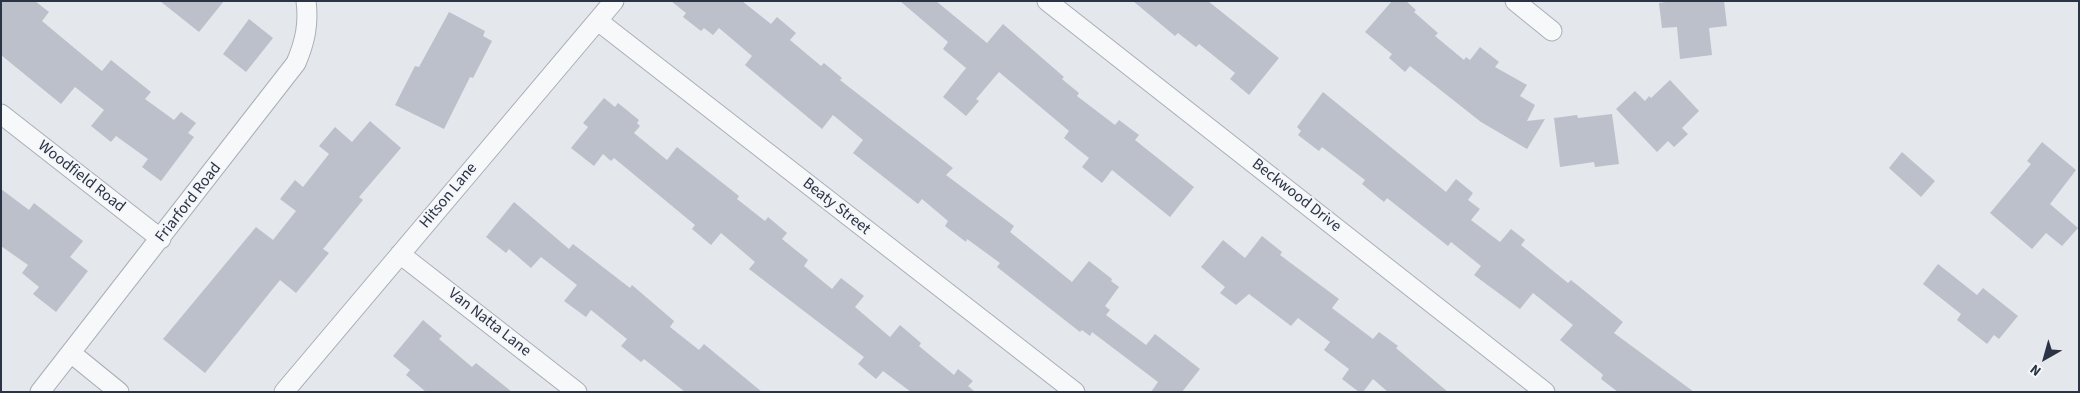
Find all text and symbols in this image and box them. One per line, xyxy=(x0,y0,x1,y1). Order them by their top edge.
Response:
street label: Woodfield Road xyxy=(33,137,129,217)
street label: Beckwood Drive xyxy=(1247,155,1345,237)
street label: Friarford Road xyxy=(152,159,226,247)
street label: Hitson Lane xyxy=(416,159,482,233)
street label: Beaty Street xyxy=(798,174,874,240)
street label: Van Natta Lane xyxy=(444,285,534,361)
north arrow xyxy=(2020,333,2070,383)
text: N xyxy=(2026,359,2046,381)

